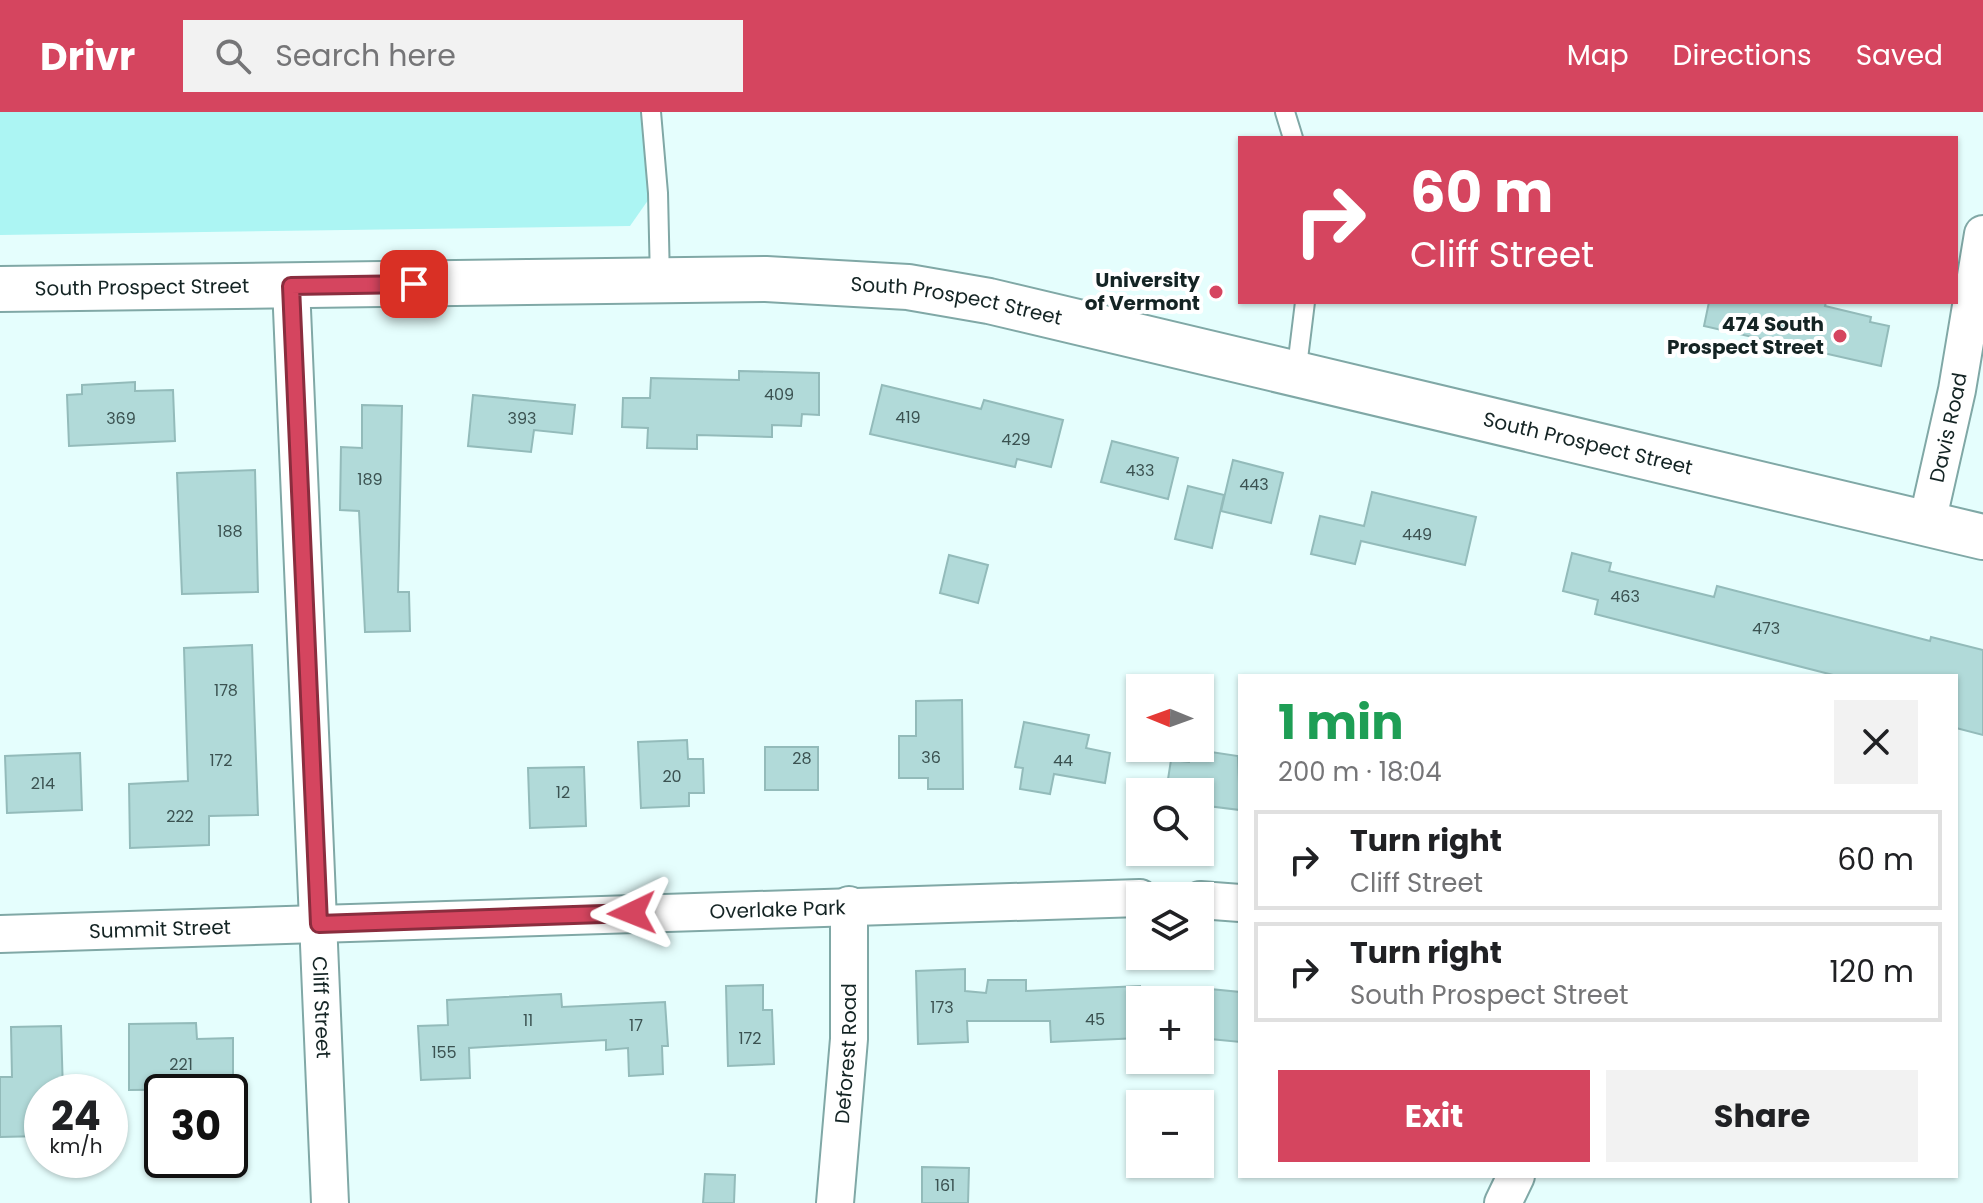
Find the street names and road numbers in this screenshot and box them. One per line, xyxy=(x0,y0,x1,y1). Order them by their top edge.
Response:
street label: South Prospect Street xyxy=(850,270,1065,332)
street label: South Prospect Street xyxy=(35,272,249,303)
street label: Davis Road xyxy=(1923,370,1974,485)
street label: South Prospect Street xyxy=(1480,405,1695,482)
street label: Overlake Park xyxy=(709,893,847,926)
street label: Summit Street xyxy=(89,913,231,945)
street label: Cliff Street xyxy=(306,956,338,1059)
street label: Deforest Road xyxy=(828,983,863,1125)

